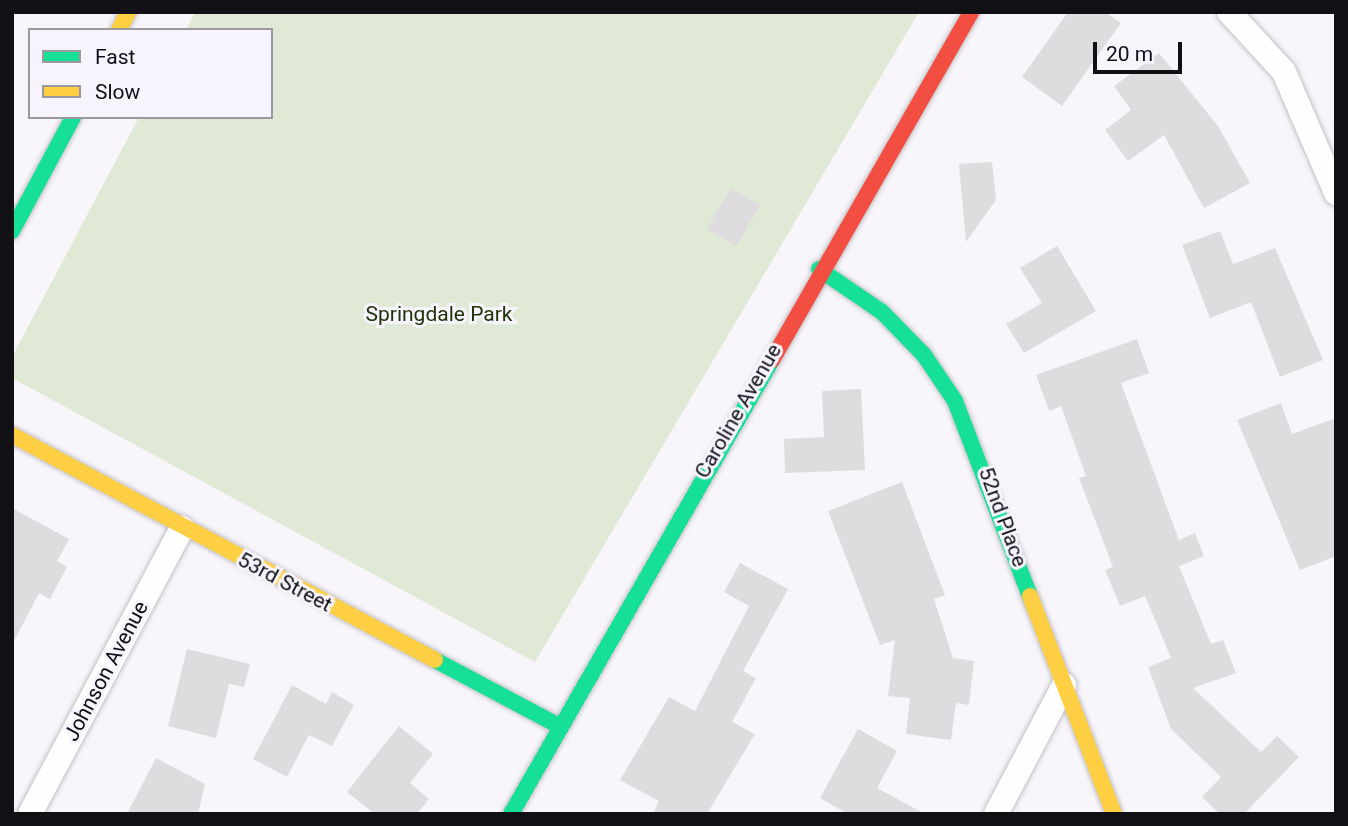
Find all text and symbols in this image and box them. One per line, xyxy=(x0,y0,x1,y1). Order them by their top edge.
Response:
legend xyxy=(28,28,273,119)
scale bar xyxy=(1096,28,1185,72)
text: 20 m xyxy=(1106,42,1153,66)
text: Fast xyxy=(95,45,135,69)
text: Slow xyxy=(95,80,140,104)
park label: Springdale Park xyxy=(366,301,512,327)
street label: Caroline Avenue xyxy=(689,339,787,483)
street label: 52nd Place xyxy=(973,464,1033,570)
street label: 53rd Street xyxy=(234,547,336,617)
street label: Johnson Avenue xyxy=(58,597,154,745)

